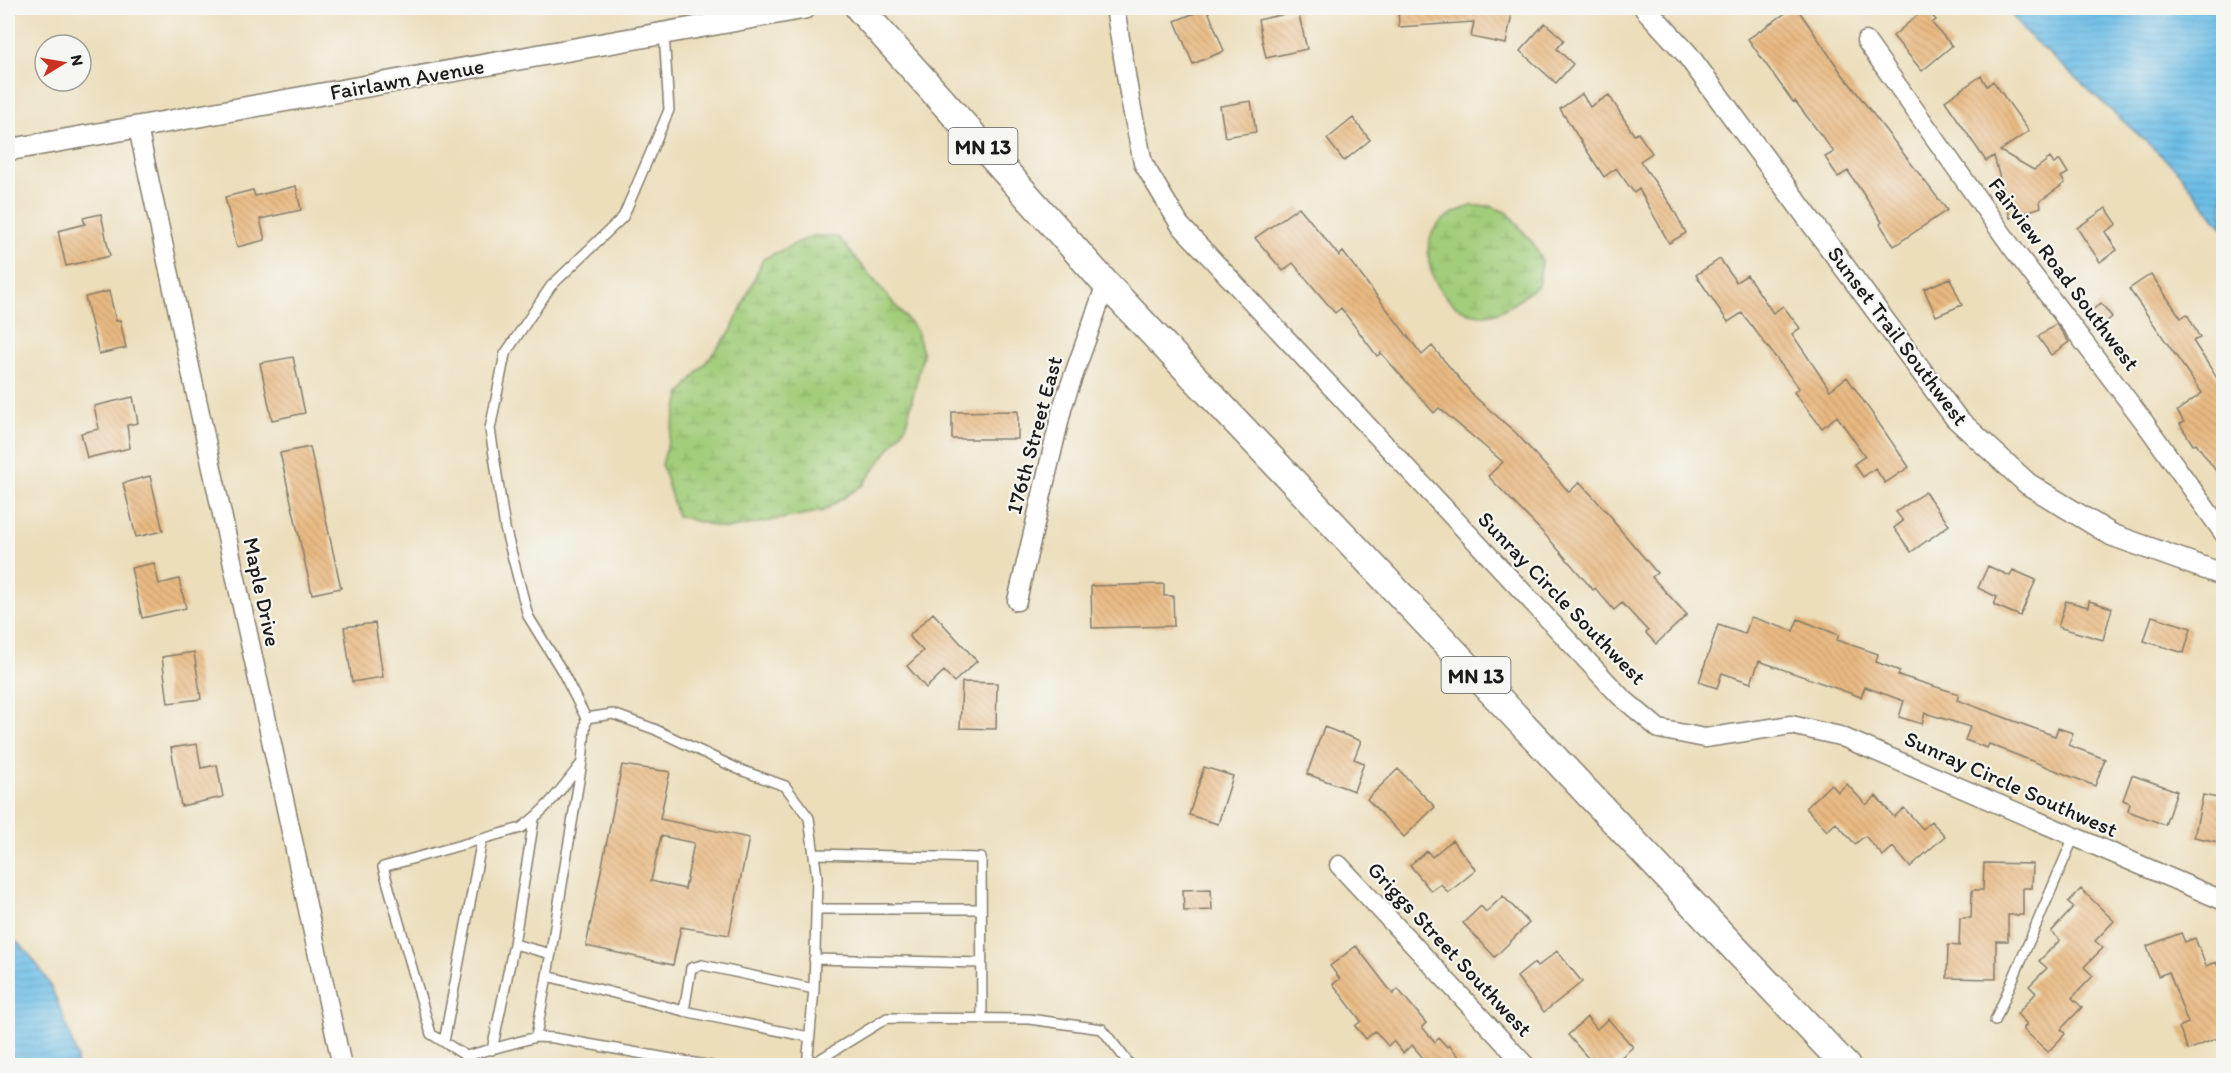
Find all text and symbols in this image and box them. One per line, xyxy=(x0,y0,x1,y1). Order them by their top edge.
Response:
north arrow xyxy=(33,33,93,93)
street label: Fairlawn Avenue xyxy=(328,52,486,106)
text: N xyxy=(67,53,88,67)
road number: MN 13 xyxy=(948,128,1018,164)
street label: Fairview Road Southwest xyxy=(1983,172,2145,376)
street label: Sunset Trail Southwest xyxy=(1822,241,1974,431)
street label: 176th Street East xyxy=(1000,353,1068,517)
street label: Sunray Circle Southwest xyxy=(1472,506,1652,690)
street label: Maple Drive xyxy=(237,535,287,649)
road number: MN 13 xyxy=(1442,657,1510,693)
street label: Sunray Circle Southwest xyxy=(1900,725,2122,843)
street label: Griggs Street Southwest xyxy=(1362,856,1538,1042)

